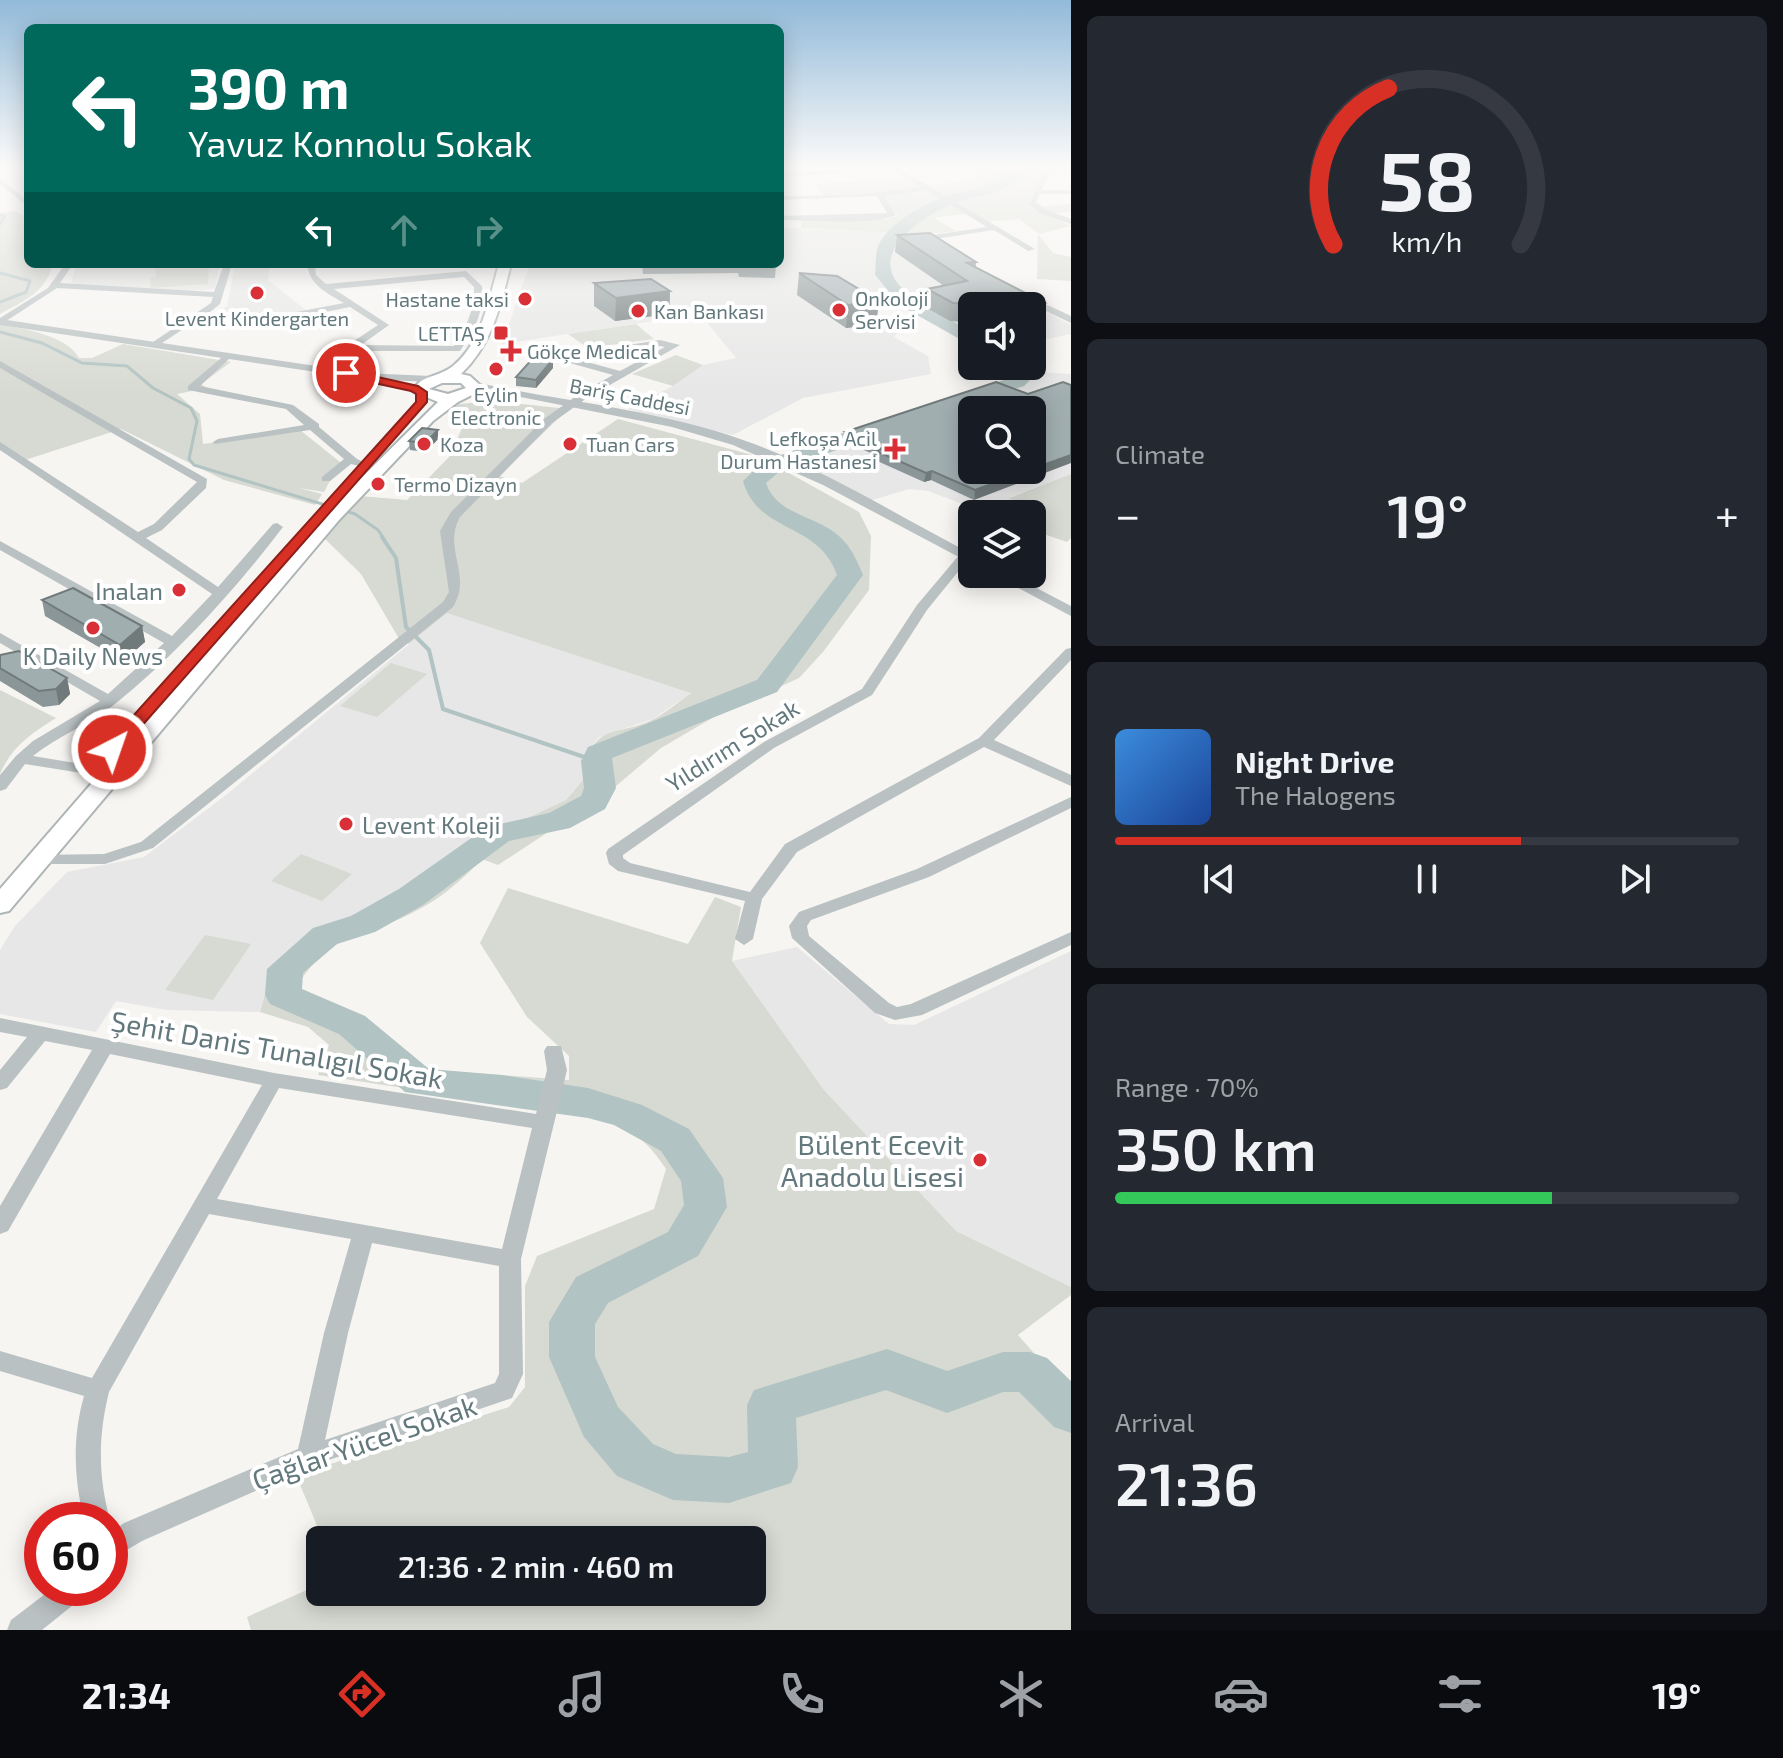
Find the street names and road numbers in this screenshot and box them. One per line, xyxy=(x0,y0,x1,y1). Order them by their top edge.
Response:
street label: Bariş Caddesi xyxy=(568,373,692,420)
street label: Yıldırım Sokak xyxy=(660,692,804,798)
street label: Şehit Danis Tunalıgıl Sokak xyxy=(108,1003,446,1096)
street label: Çağlar Yücel Sokak xyxy=(247,1388,481,1497)

